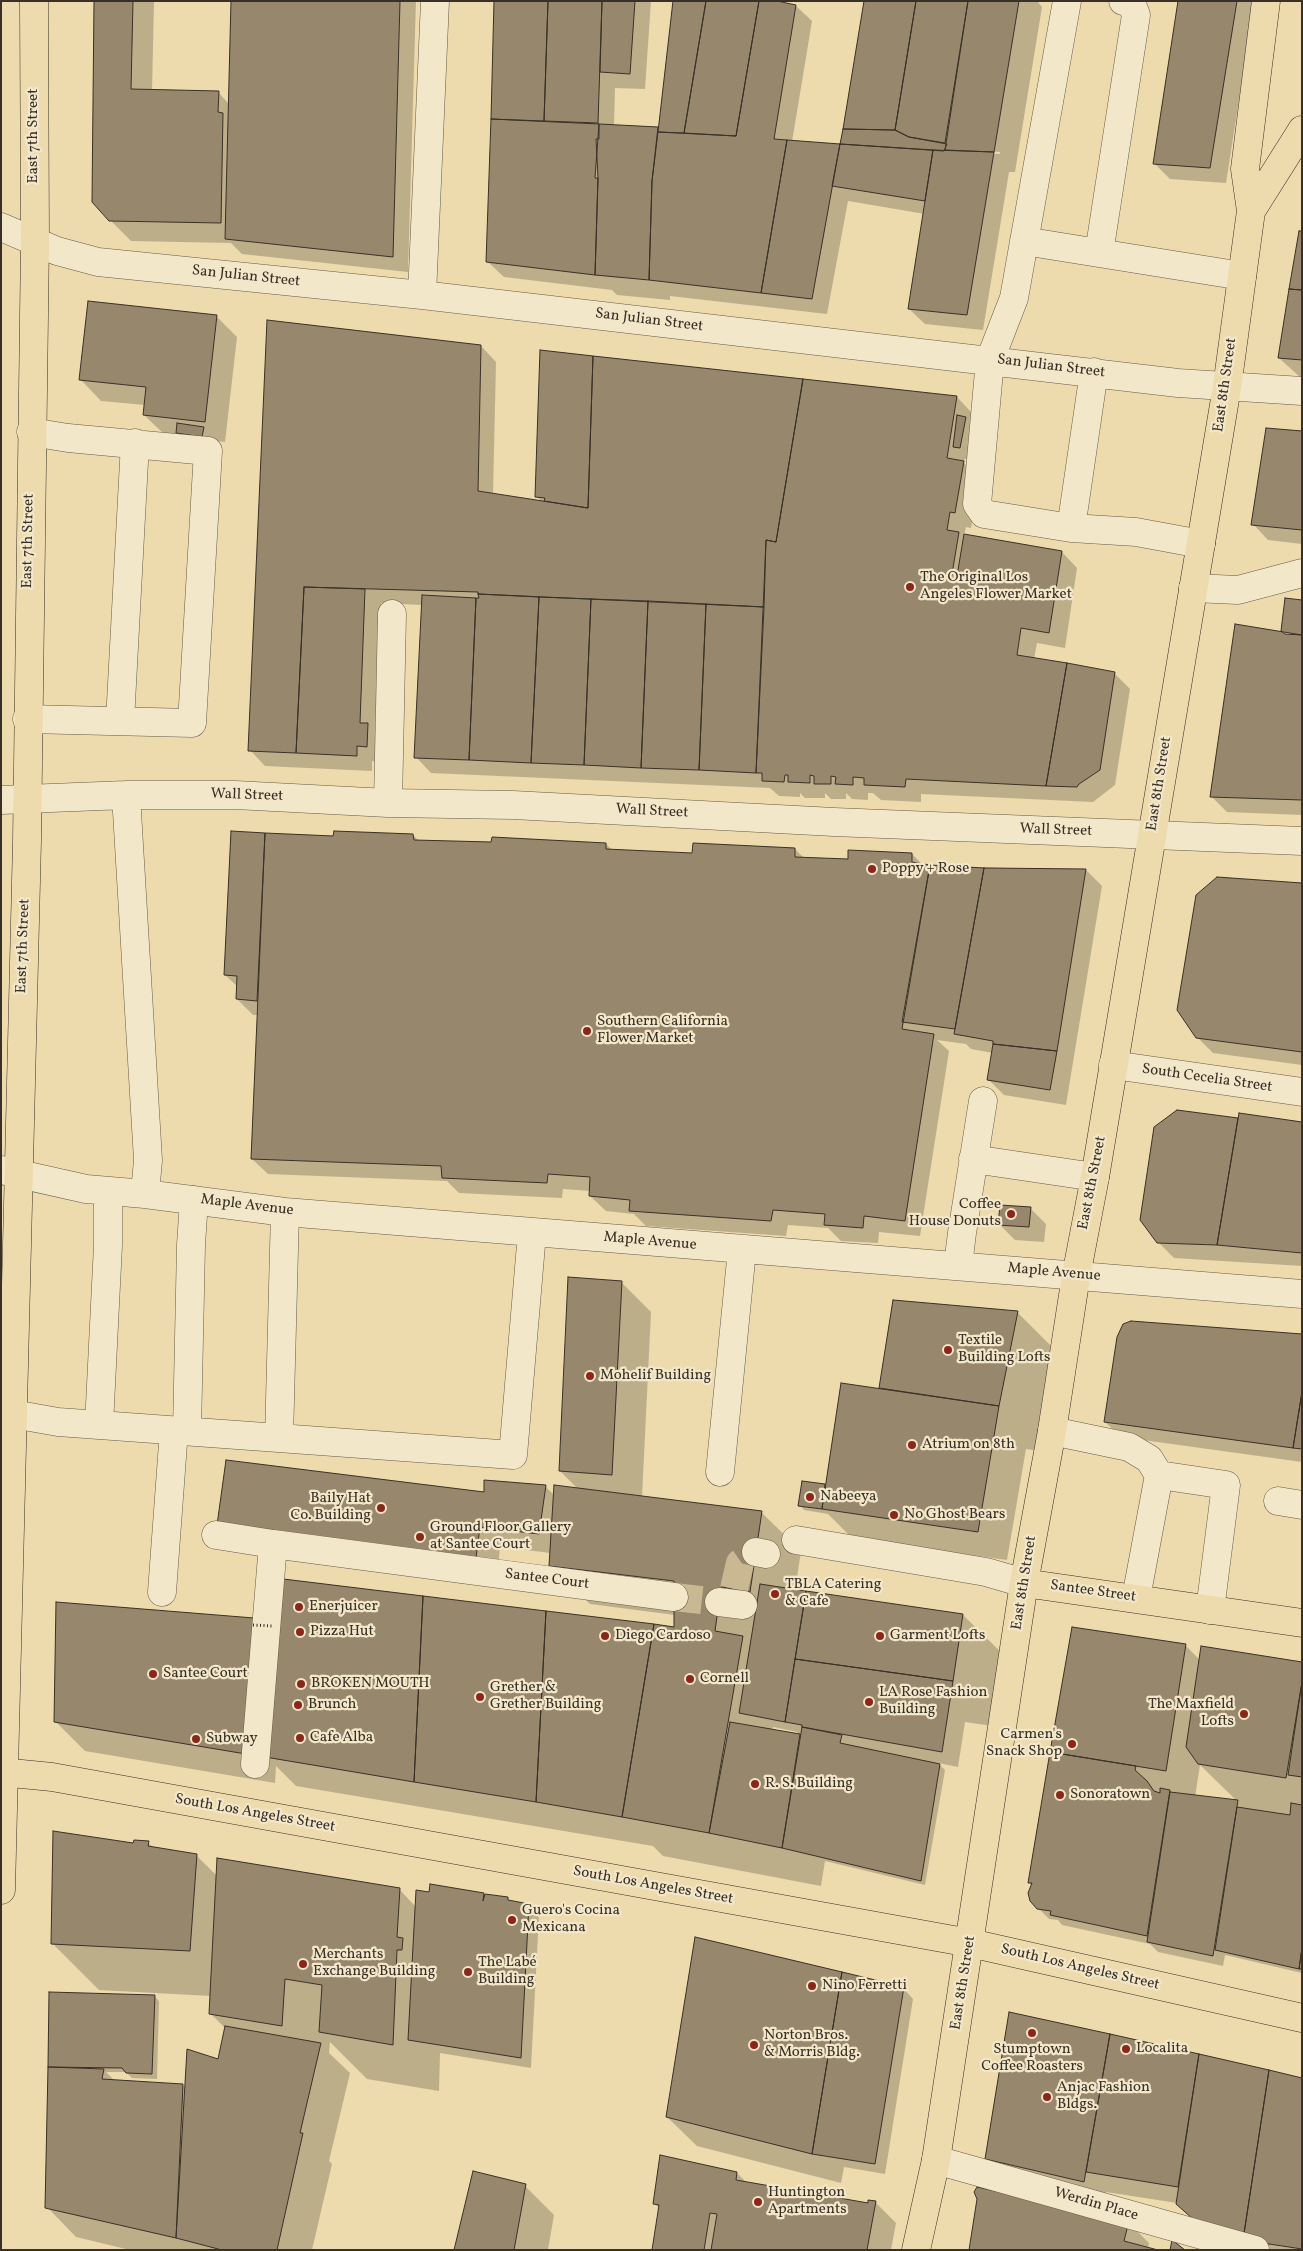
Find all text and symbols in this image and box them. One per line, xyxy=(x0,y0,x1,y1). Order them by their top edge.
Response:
street label: East 7th Street xyxy=(25,89,43,183)
street label: San Julian Street xyxy=(191,262,301,292)
street label: San Julian Street xyxy=(594,305,704,337)
street label: East 8th Street xyxy=(1210,337,1242,433)
street label: San Julian Street xyxy=(996,351,1106,383)
street label: East 7th Street xyxy=(19,493,39,589)
place label: The Original Los Angeles Flower Market xyxy=(920,569,1072,604)
marker: The Original Los Angeles Flower Market xyxy=(904,581,916,593)
street label: East 8th Street xyxy=(1144,736,1176,832)
street label: Wall Street xyxy=(210,786,284,806)
street label: Wall Street xyxy=(615,801,689,823)
street label: Wall Street xyxy=(1019,821,1093,841)
place label: Poppy + Rose xyxy=(882,860,969,878)
marker: Poppy + Rose xyxy=(866,863,878,875)
street label: East 7th Street xyxy=(13,898,35,994)
place label: Southern California Flower Market xyxy=(597,1013,728,1048)
marker: Southern California Flower Market xyxy=(581,1025,593,1037)
street label: South Cecelia Street xyxy=(1141,1061,1273,1097)
street label: East 8th Street xyxy=(1075,1135,1111,1231)
street label: Maple Avenue xyxy=(199,1191,295,1221)
place label: Coffee House Donuts xyxy=(909,1196,1001,1231)
marker: Coffee House Donuts xyxy=(1005,1208,1017,1220)
street label: Maple Avenue xyxy=(603,1229,697,1255)
street label: Maple Avenue xyxy=(1007,1260,1101,1286)
place label: Textile Building Lofts xyxy=(958,1332,1051,1367)
marker: Textile Building Lofts xyxy=(942,1344,954,1356)
place label: Mohelif Building xyxy=(600,1367,711,1385)
marker: Mohelif Building xyxy=(584,1370,596,1382)
place label: Atrium on 8th xyxy=(922,1436,1015,1454)
marker: Atrium on 8th xyxy=(906,1439,918,1451)
place label: Nabeeya xyxy=(820,1488,876,1506)
place label: Baily Hat Co. Building xyxy=(290,1490,371,1525)
marker: Nabeeya xyxy=(804,1491,816,1503)
marker: Baily Hat Co. Building xyxy=(375,1502,387,1514)
place label: No Ghost Bears xyxy=(904,1506,1005,1524)
marker: No Ghost Bears xyxy=(888,1509,900,1521)
place label: Ground Floor Gallery at Santee Court xyxy=(430,1519,571,1554)
marker: Ground Floor Gallery at Santee Court xyxy=(414,1531,426,1543)
street label: East 8th Street xyxy=(1009,1535,1041,1631)
street label: Santee Court xyxy=(504,1566,590,1594)
place label: TBLA Catering & Cafe xyxy=(785,1576,881,1611)
street label: Santee Street xyxy=(1049,1577,1137,1607)
marker: TBLA Catering & Cafe xyxy=(769,1588,781,1600)
place label: Enerjuicer xyxy=(309,1598,378,1616)
marker: Enerjuicer xyxy=(293,1601,305,1613)
place label: Pizza Hut xyxy=(310,1623,374,1641)
marker: Pizza Hut xyxy=(294,1626,306,1638)
place label: Diego Cardoso xyxy=(615,1627,711,1645)
place label: Garment Lofts xyxy=(890,1627,985,1645)
marker: Diego Cardoso xyxy=(599,1630,611,1642)
marker: Garment Lofts xyxy=(874,1630,886,1642)
place label: Santee Court xyxy=(163,1665,248,1683)
marker: Santee Court xyxy=(147,1668,159,1680)
place label: Cornell xyxy=(700,1670,749,1688)
marker: Cornell xyxy=(684,1673,696,1685)
place label: BROKEN MOUTH xyxy=(311,1675,430,1693)
marker: BROKEN MOUTH xyxy=(295,1678,307,1690)
place label: Grether & Grether Building xyxy=(490,1679,601,1714)
place label: LA Rose Fashion Building xyxy=(879,1684,987,1719)
marker: Grether & Grether Building xyxy=(474,1691,486,1703)
place label: Brunch xyxy=(308,1696,356,1714)
marker: LA Rose Fashion Building xyxy=(863,1696,875,1708)
place label: The Maxfield Lofts xyxy=(1148,1696,1234,1731)
marker: Brunch xyxy=(292,1699,304,1711)
marker: The Maxfield Lofts xyxy=(1238,1708,1250,1720)
place label: Carmen's Snack Shop xyxy=(986,1726,1062,1761)
place label: Cafe Alba xyxy=(310,1729,373,1747)
place label: Subway xyxy=(206,1730,258,1748)
marker: Cafe Alba xyxy=(294,1732,306,1744)
marker: Subway xyxy=(190,1733,202,1745)
marker: Carmen's Snack Shop xyxy=(1066,1738,1078,1750)
place label: R. S. Building xyxy=(765,1775,853,1793)
marker: R. S. Building xyxy=(749,1778,761,1790)
place label: Sonoratown xyxy=(1070,1786,1150,1804)
marker: Sonoratown xyxy=(1054,1789,1066,1801)
street label: South Los Angeles Street xyxy=(173,1791,337,1837)
street label: South Los Angeles Street xyxy=(571,1863,735,1909)
place label: Guero's Cocina Mexicana xyxy=(522,1902,620,1937)
marker: Guero's Cocina Mexicana xyxy=(506,1914,518,1926)
street label: East 8th Street xyxy=(948,1935,980,2031)
street label: South Los Angeles Street xyxy=(999,1941,1161,1995)
place label: Merchants Exchange Building xyxy=(313,1946,435,1981)
place label: The Labé Building xyxy=(478,1954,537,1989)
marker: Merchants Exchange Building xyxy=(297,1958,309,1970)
marker: The Labé Building xyxy=(462,1966,474,1978)
place label: Nino Ferretti xyxy=(822,1977,907,1995)
marker: Nino Ferretti xyxy=(806,1980,818,1992)
place label: Norton Bros. & Morris Bldg. xyxy=(764,2027,860,2062)
marker: Stumptown Coffee Roasters xyxy=(1026,2027,1038,2039)
marker: Norton Bros. & Morris Bldg. xyxy=(748,2039,760,2051)
place label: Localita xyxy=(1136,2040,1188,2058)
place label: Stumptown Coffee Roasters xyxy=(981,2041,1083,2076)
marker: Localita xyxy=(1120,2043,1132,2055)
place label: Anjac Fashion Bldgs. xyxy=(1057,2079,1150,2114)
marker: Anjac Fashion Bldgs. xyxy=(1041,2091,1053,2103)
place label: Huntington Apartments xyxy=(768,2184,847,2219)
street label: Werdin Place xyxy=(1052,2184,1140,2226)
marker: Huntington Apartments xyxy=(752,2196,764,2208)

